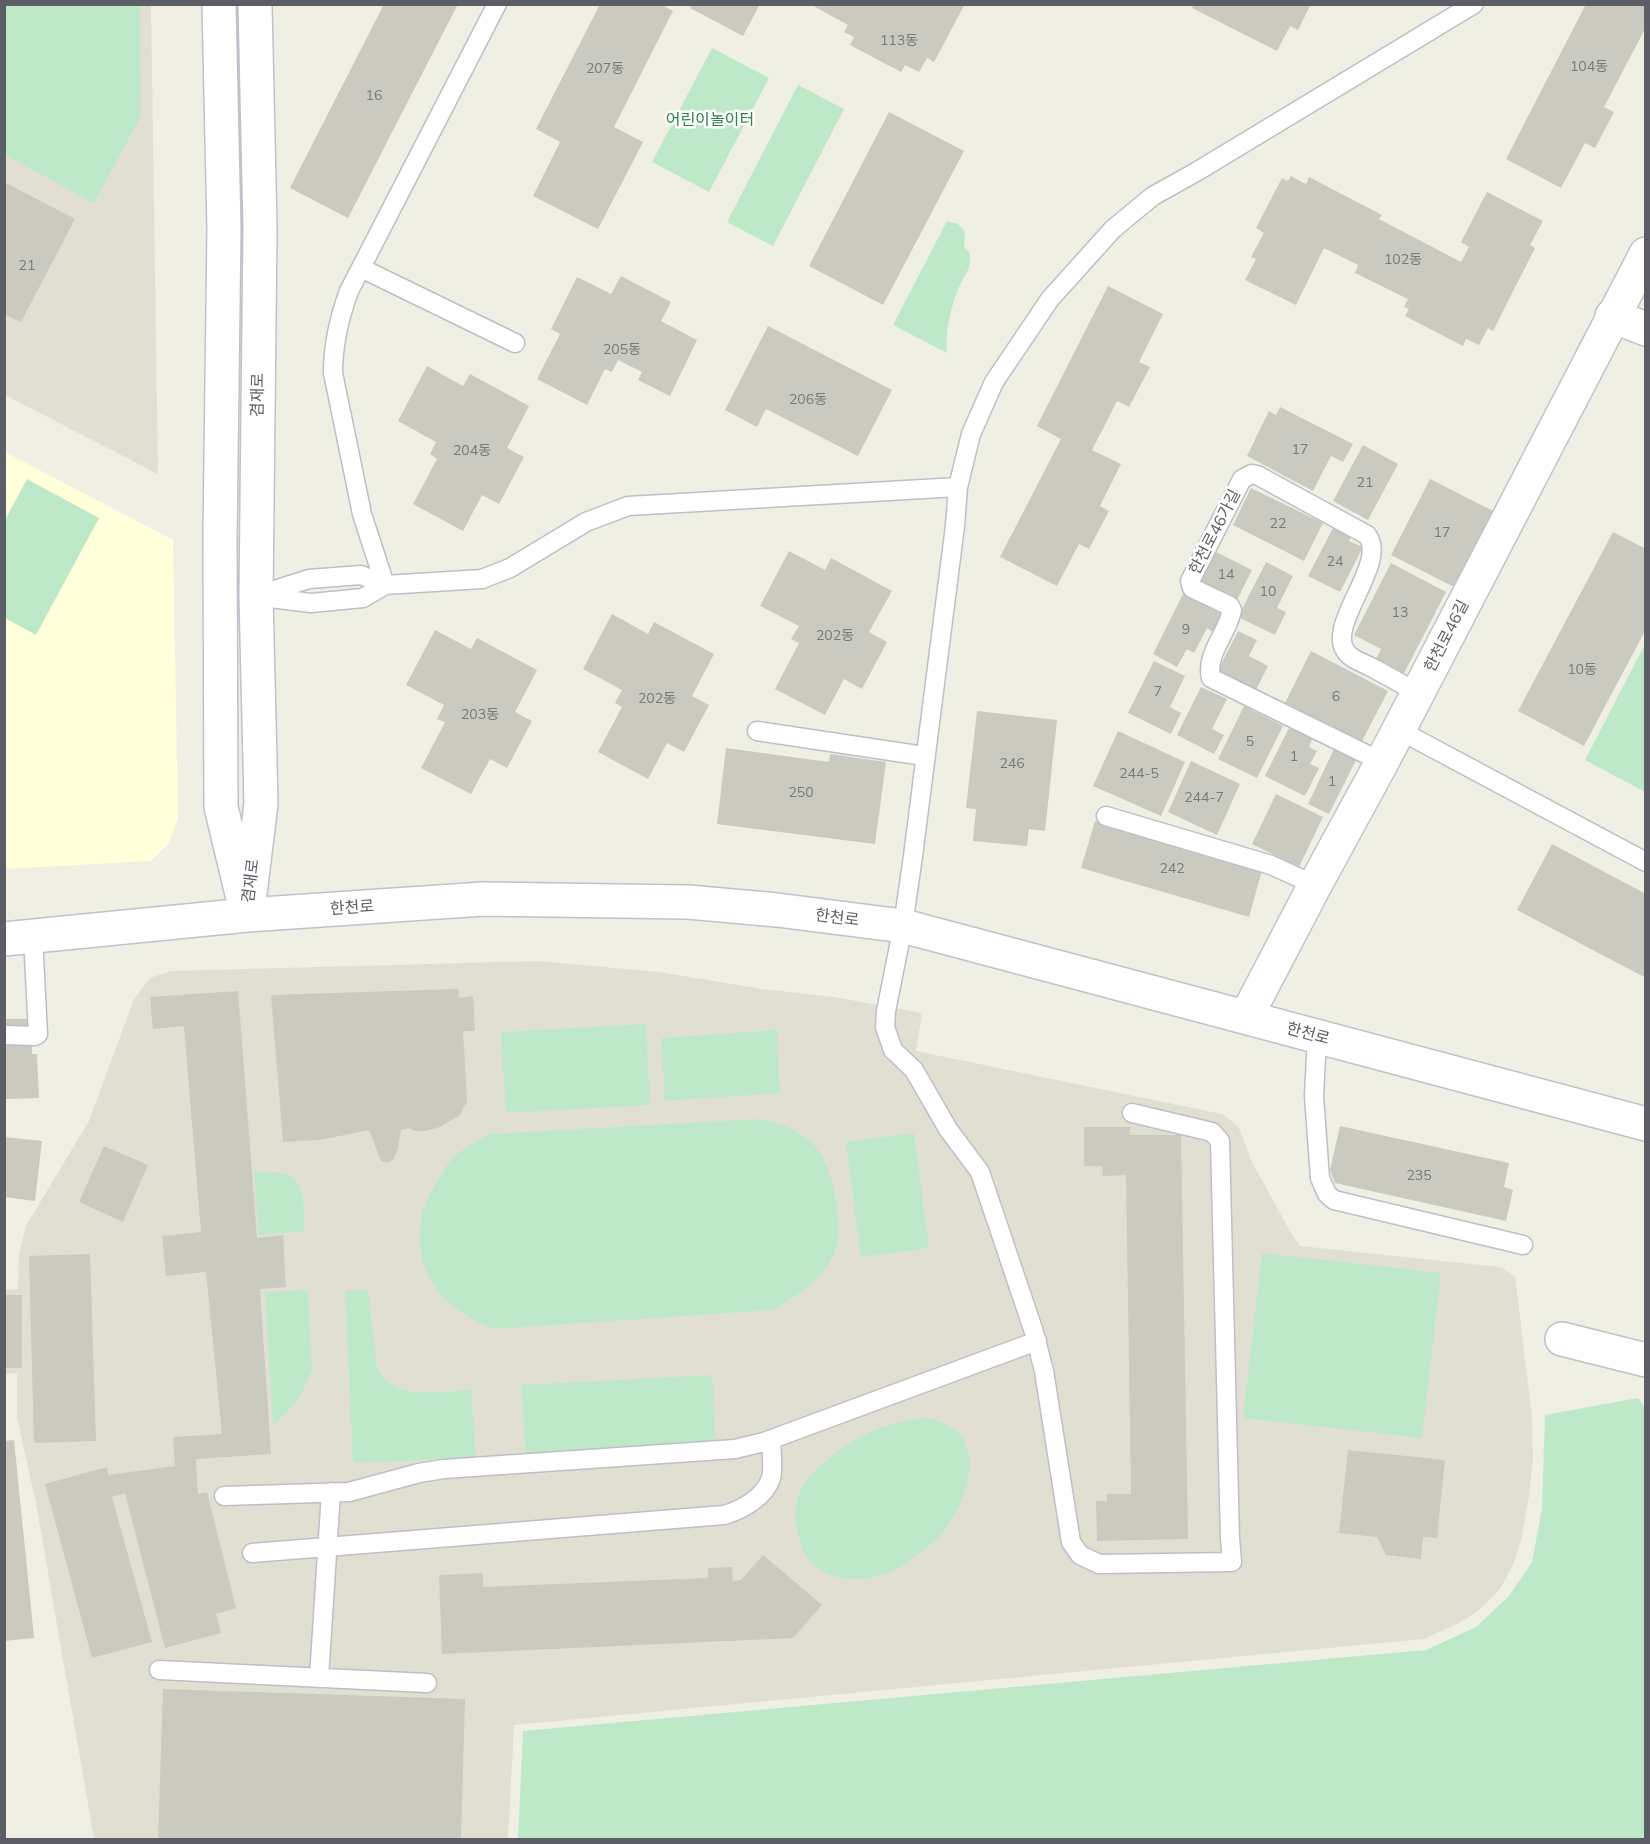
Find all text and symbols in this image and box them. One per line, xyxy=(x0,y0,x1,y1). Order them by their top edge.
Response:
house number: 113동 xyxy=(880,33,918,49)
house number: 104동 xyxy=(1570,59,1608,75)
house number: 207동 xyxy=(586,61,624,77)
house number: 16 xyxy=(366,88,382,104)
park label: 어린이놀이터 xyxy=(666,110,754,130)
house number: 102동 xyxy=(1384,252,1422,268)
house number: 21 xyxy=(19,258,35,274)
house number: 205동 xyxy=(603,342,641,358)
street label: 겸재로 xyxy=(248,373,268,417)
house number: 206동 xyxy=(789,392,827,408)
house number: 17 xyxy=(1292,442,1308,458)
house number: 204동 xyxy=(453,443,491,459)
house number: 21 xyxy=(1357,475,1373,491)
street label: 한천로46가길 xyxy=(1185,486,1245,578)
house number: 22 xyxy=(1270,516,1286,532)
house number: 17 xyxy=(1434,525,1450,541)
house number: 24 xyxy=(1327,554,1343,570)
house number: 14 xyxy=(1218,567,1234,583)
house number: 10 xyxy=(1260,584,1276,600)
street label: 한천로46길 xyxy=(1421,597,1473,675)
house number: 13 xyxy=(1392,605,1408,621)
house number: 9 xyxy=(1182,622,1190,638)
house number: 202동 xyxy=(816,628,854,644)
house number: 10동 xyxy=(1567,662,1597,678)
house number: 7 xyxy=(1154,684,1162,700)
house number: 6 xyxy=(1332,689,1340,705)
house number: 202동 xyxy=(638,691,676,707)
house number: 203동 xyxy=(461,707,499,723)
house number: 5 xyxy=(1246,734,1254,750)
house number: 1 xyxy=(1290,749,1298,765)
house number: 246 xyxy=(999,756,1025,772)
house number: 244-5 xyxy=(1119,766,1159,782)
house number: 1 xyxy=(1328,774,1336,790)
house number: 250 xyxy=(788,785,814,801)
house number: 244-7 xyxy=(1184,790,1224,806)
street label: 겸재로 xyxy=(239,858,263,904)
house number: 242 xyxy=(1159,861,1185,877)
street label: 한천로 xyxy=(329,897,375,919)
street label: 한천로 xyxy=(814,906,860,930)
street label: 한천로 xyxy=(1284,1019,1332,1049)
house number: 235 xyxy=(1406,1168,1432,1184)

